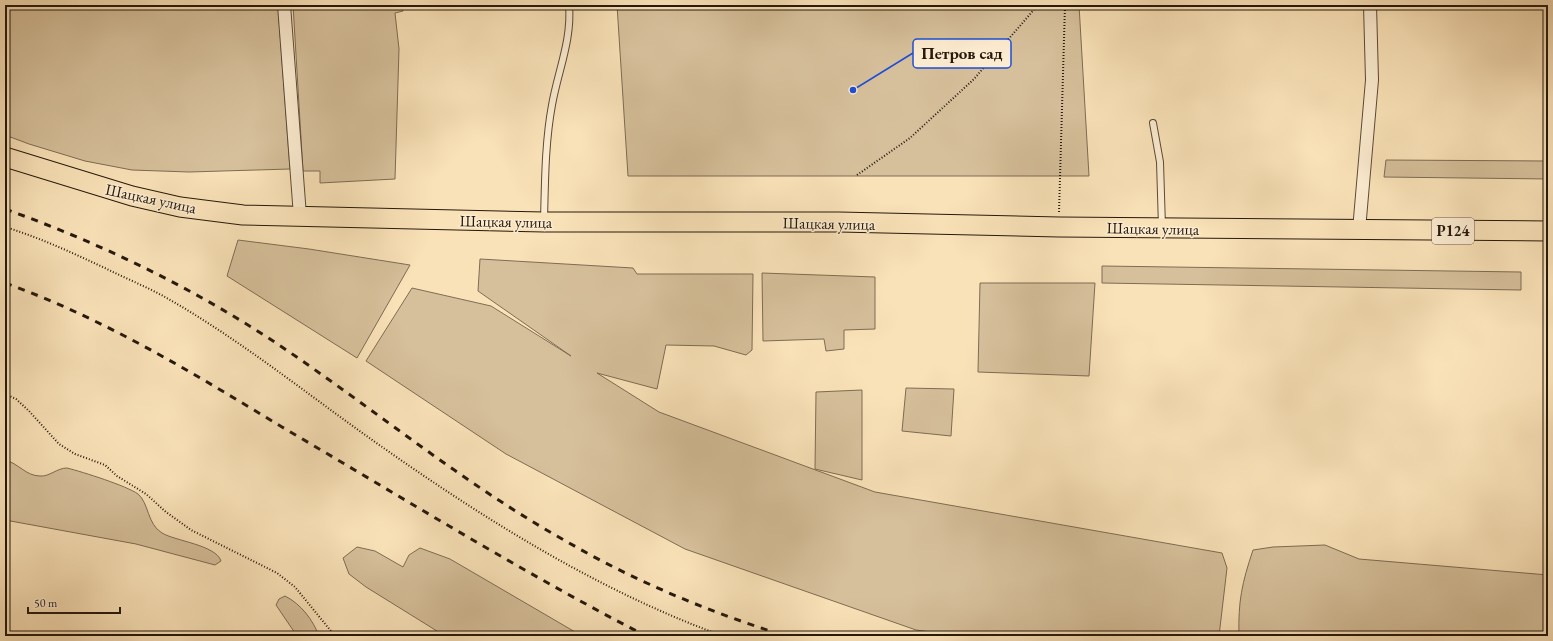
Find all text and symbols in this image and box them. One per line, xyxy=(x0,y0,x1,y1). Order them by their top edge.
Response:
callout: Петров сад xyxy=(913,39,1011,68)
text: Петров сад xyxy=(921,42,1003,64)
street label: Шацкая улица xyxy=(103,179,199,219)
street label: Шацкая улица xyxy=(459,210,553,233)
street label: Шацкая улица xyxy=(782,212,876,235)
street label: Шацкая улица xyxy=(1106,217,1200,240)
road number: Р124 xyxy=(1432,218,1474,244)
scale bar xyxy=(28,589,120,615)
text: 50 m xyxy=(34,595,58,611)

